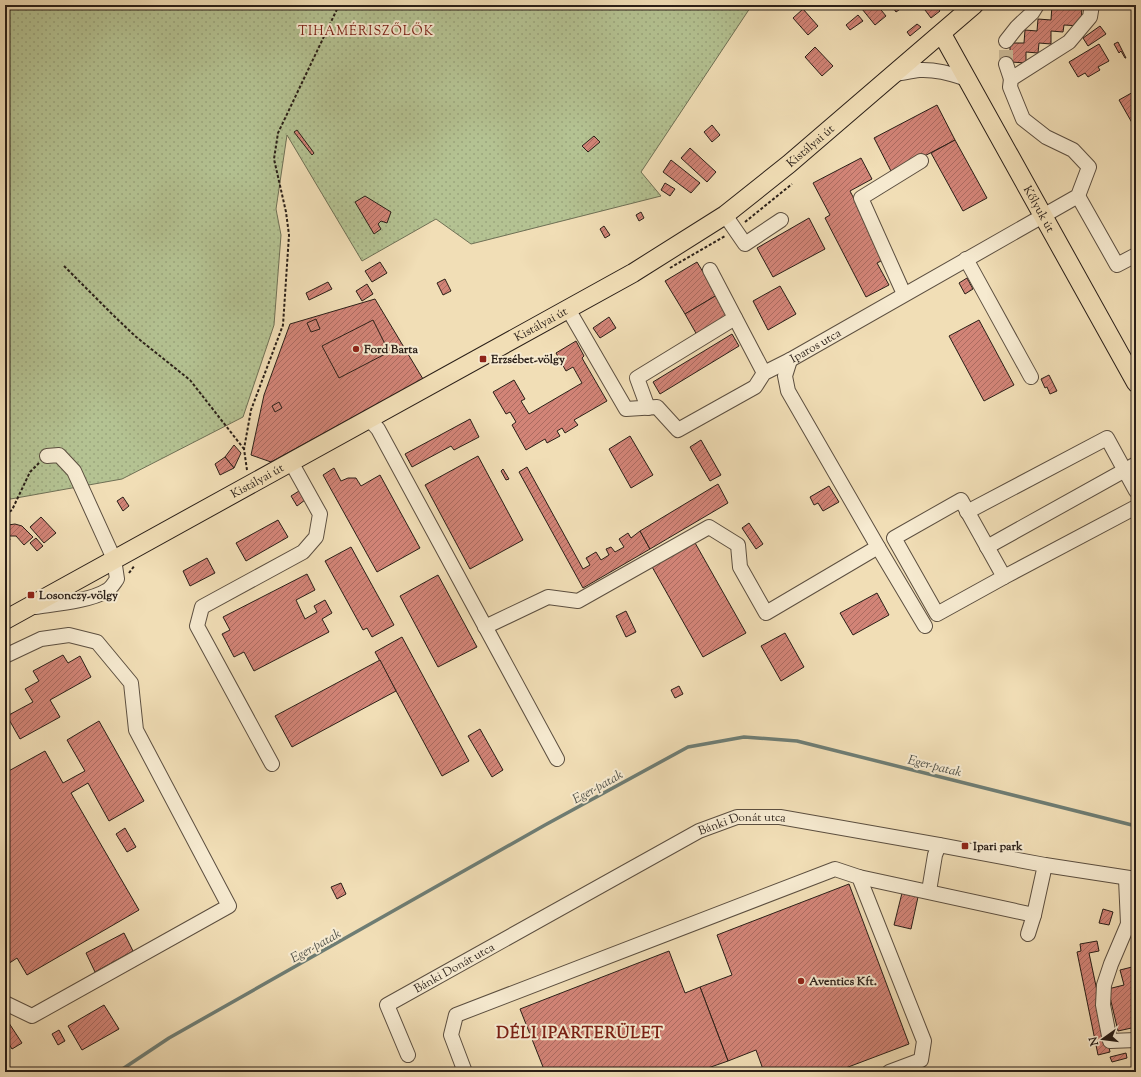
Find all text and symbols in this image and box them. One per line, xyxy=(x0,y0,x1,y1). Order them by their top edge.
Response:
district label: TIHAMÉRISZŐLŐK xyxy=(298,22,434,41)
street label: Kistályai út xyxy=(783,121,839,172)
street label: Kőlyuk út xyxy=(1018,183,1059,236)
street label: Kistályai út xyxy=(511,303,571,347)
street label: Iparos utca xyxy=(787,324,845,368)
place label: Ford Barta xyxy=(363,341,418,359)
marker: Ford Barta xyxy=(351,344,361,354)
place label: Erzsébet-völgy xyxy=(490,351,565,369)
marker: Erzsébet-völgy xyxy=(478,354,488,364)
street label: Kistályai út xyxy=(228,460,287,504)
place label: Losonczy-völgy xyxy=(38,587,118,605)
marker: Losonczy-völgy xyxy=(26,590,36,600)
water label: Eger-patak xyxy=(906,752,964,782)
water label: Eger-patak xyxy=(569,766,627,809)
street label: Bánki Donát utca xyxy=(696,809,788,841)
place label: Ipari park xyxy=(972,838,1023,856)
marker: Ipari park xyxy=(960,841,970,851)
water label: Eger-patak xyxy=(287,925,345,968)
street label: Bánki Donát utca xyxy=(411,938,499,998)
place label: Aventics Kft. xyxy=(808,973,877,991)
marker: Aventics Kft. xyxy=(796,976,806,986)
north arrow xyxy=(1083,1019,1123,1059)
district label: DÉLI IPARTERÜLET xyxy=(496,1022,664,1046)
text: N xyxy=(1085,1035,1103,1048)

